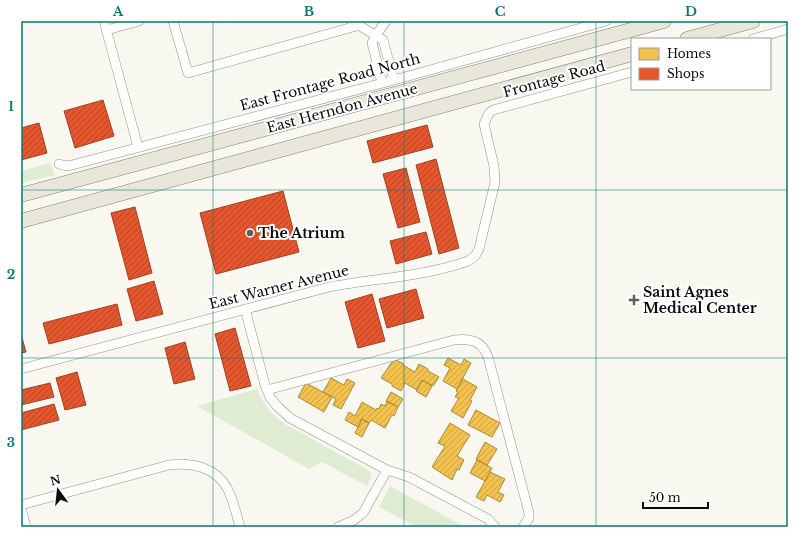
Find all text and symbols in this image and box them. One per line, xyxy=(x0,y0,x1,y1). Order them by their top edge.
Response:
text: A xyxy=(112,3,124,20)
text: B xyxy=(304,3,314,20)
text: C xyxy=(495,3,506,20)
text: D xyxy=(685,3,697,20)
legend xyxy=(631,38,771,90)
text: Homes xyxy=(667,46,711,61)
street label: East Frontage Road North xyxy=(238,49,422,115)
street label: Frontage Road xyxy=(501,57,608,101)
text: Shops xyxy=(667,66,704,81)
street label: East Herndon Avenue xyxy=(265,79,419,137)
text: 1 xyxy=(8,98,14,115)
place label: The Atrium xyxy=(258,224,345,242)
marker: The Atrium xyxy=(245,228,255,238)
street label: East Warner Avenue xyxy=(207,261,351,313)
text: 2 xyxy=(7,266,15,283)
place label: Saint Agnes Medical Center xyxy=(643,283,757,317)
marker: Saint Agnes Medical Center xyxy=(628,294,640,306)
text: 3 xyxy=(7,434,15,451)
north arrow xyxy=(38,470,78,510)
text: N xyxy=(49,472,63,488)
scale bar xyxy=(643,484,708,510)
text: 50 m xyxy=(649,490,681,505)

